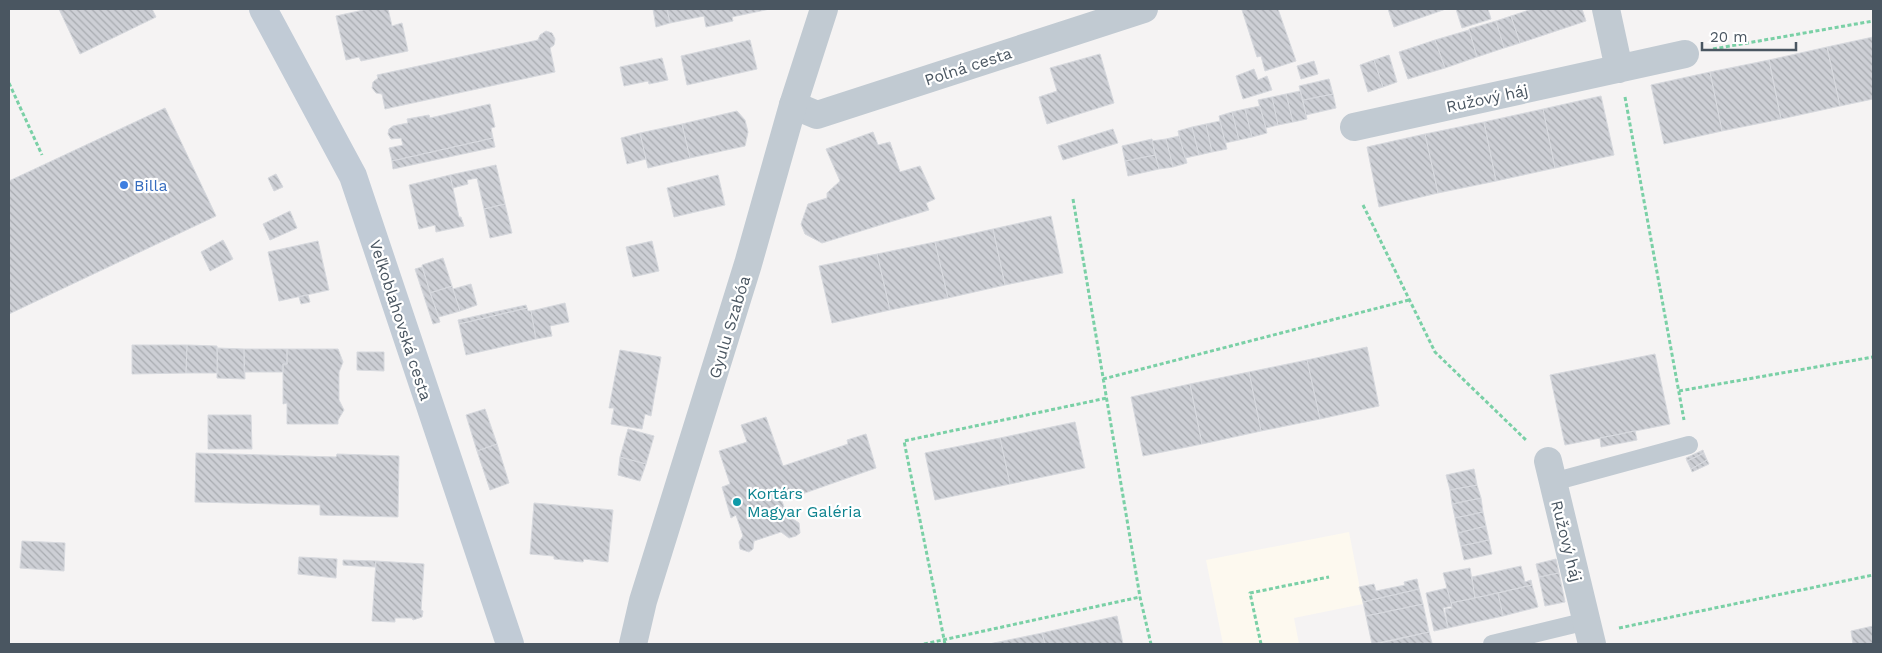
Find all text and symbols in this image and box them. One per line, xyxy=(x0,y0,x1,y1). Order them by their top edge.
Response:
scale bar xyxy=(1702,20,1796,52)
text: 20 m xyxy=(1710,28,1748,46)
street label: Poľná cesta xyxy=(922,43,1014,90)
street label: Ružový háj xyxy=(1444,81,1530,116)
place label: Billa xyxy=(134,176,168,195)
marker: Billa xyxy=(118,179,130,191)
street label: Veľkoblahovská cesta xyxy=(366,237,435,403)
street label: Gyulu Szabóa xyxy=(705,274,754,381)
place label: Kortárs Magyar Galéria xyxy=(747,484,861,521)
marker: Kortárs Magyar Galéria xyxy=(731,496,743,508)
street label: Ružový háj xyxy=(1547,498,1586,584)

